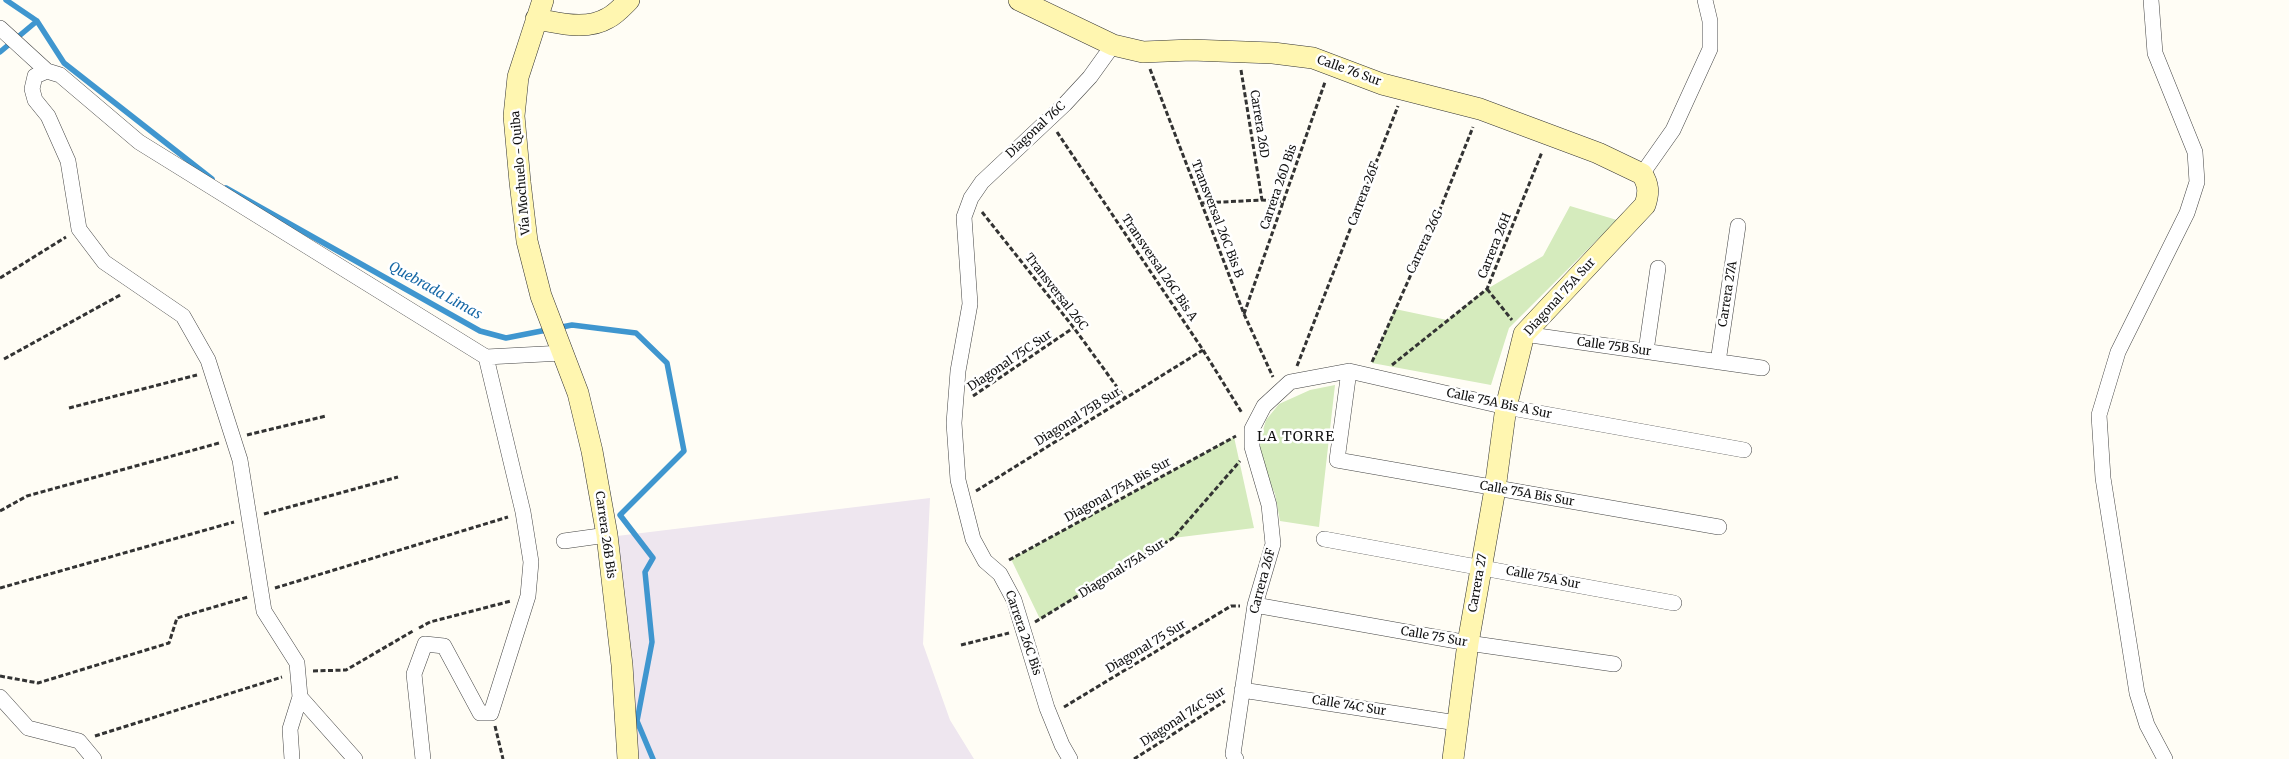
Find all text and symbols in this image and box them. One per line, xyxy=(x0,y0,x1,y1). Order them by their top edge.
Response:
street label: Calle 76 Sur xyxy=(1315,53,1383,89)
street label: Carrera 26D xyxy=(1247,89,1271,159)
street label: Diagonal 76C xyxy=(1003,99,1069,161)
street label: Vía Mochuelo - Quiba xyxy=(508,110,534,236)
street label: Carrera 26D Bis xyxy=(1258,142,1300,232)
street label: Transversal 26C Bis B xyxy=(1188,158,1246,280)
street label: Carrera 26F xyxy=(1345,160,1383,228)
street label: Carrera 26G xyxy=(1404,208,1446,276)
street label: Carrera 26H xyxy=(1475,211,1515,281)
street label: Transversal 26C Bis A xyxy=(1118,212,1200,324)
street label: Transversal 26C xyxy=(1022,251,1090,333)
street label: Diagonal 75A Sur xyxy=(1522,256,1598,338)
water label: Quebrada Limas xyxy=(385,258,485,324)
street label: Carrera 27A xyxy=(1716,260,1740,328)
street label: Diagonal 75C Sur xyxy=(965,327,1055,395)
street label: Calle 75B Sur xyxy=(1576,335,1652,359)
street label: Diagonal 75B Sur xyxy=(1032,385,1124,449)
street label: Calle 75A Bis A Sur xyxy=(1445,386,1553,422)
district label: LA TORRE xyxy=(1256,429,1336,445)
street label: Diagonal 75A Bis Sur xyxy=(1062,455,1174,525)
street label: Calle 75A Bis Sur xyxy=(1479,479,1575,509)
street label: Carrera 26B Bis xyxy=(592,490,618,580)
street label: Diagonal 75A Sur xyxy=(1076,537,1168,601)
street label: Carrera 26F xyxy=(1247,547,1279,615)
street label: Carrera 27 xyxy=(1466,553,1490,613)
street label: Calle 75A Sur xyxy=(1505,564,1581,592)
street label: Carrera 26C Bis xyxy=(1002,589,1044,677)
street label: Diagonal 75 Sur xyxy=(1103,617,1189,677)
street label: Calle 75 Sur xyxy=(1400,624,1468,650)
street label: Diagonal 74C Sur xyxy=(1138,684,1228,750)
street label: Calle 74C Sur xyxy=(1311,693,1387,719)

